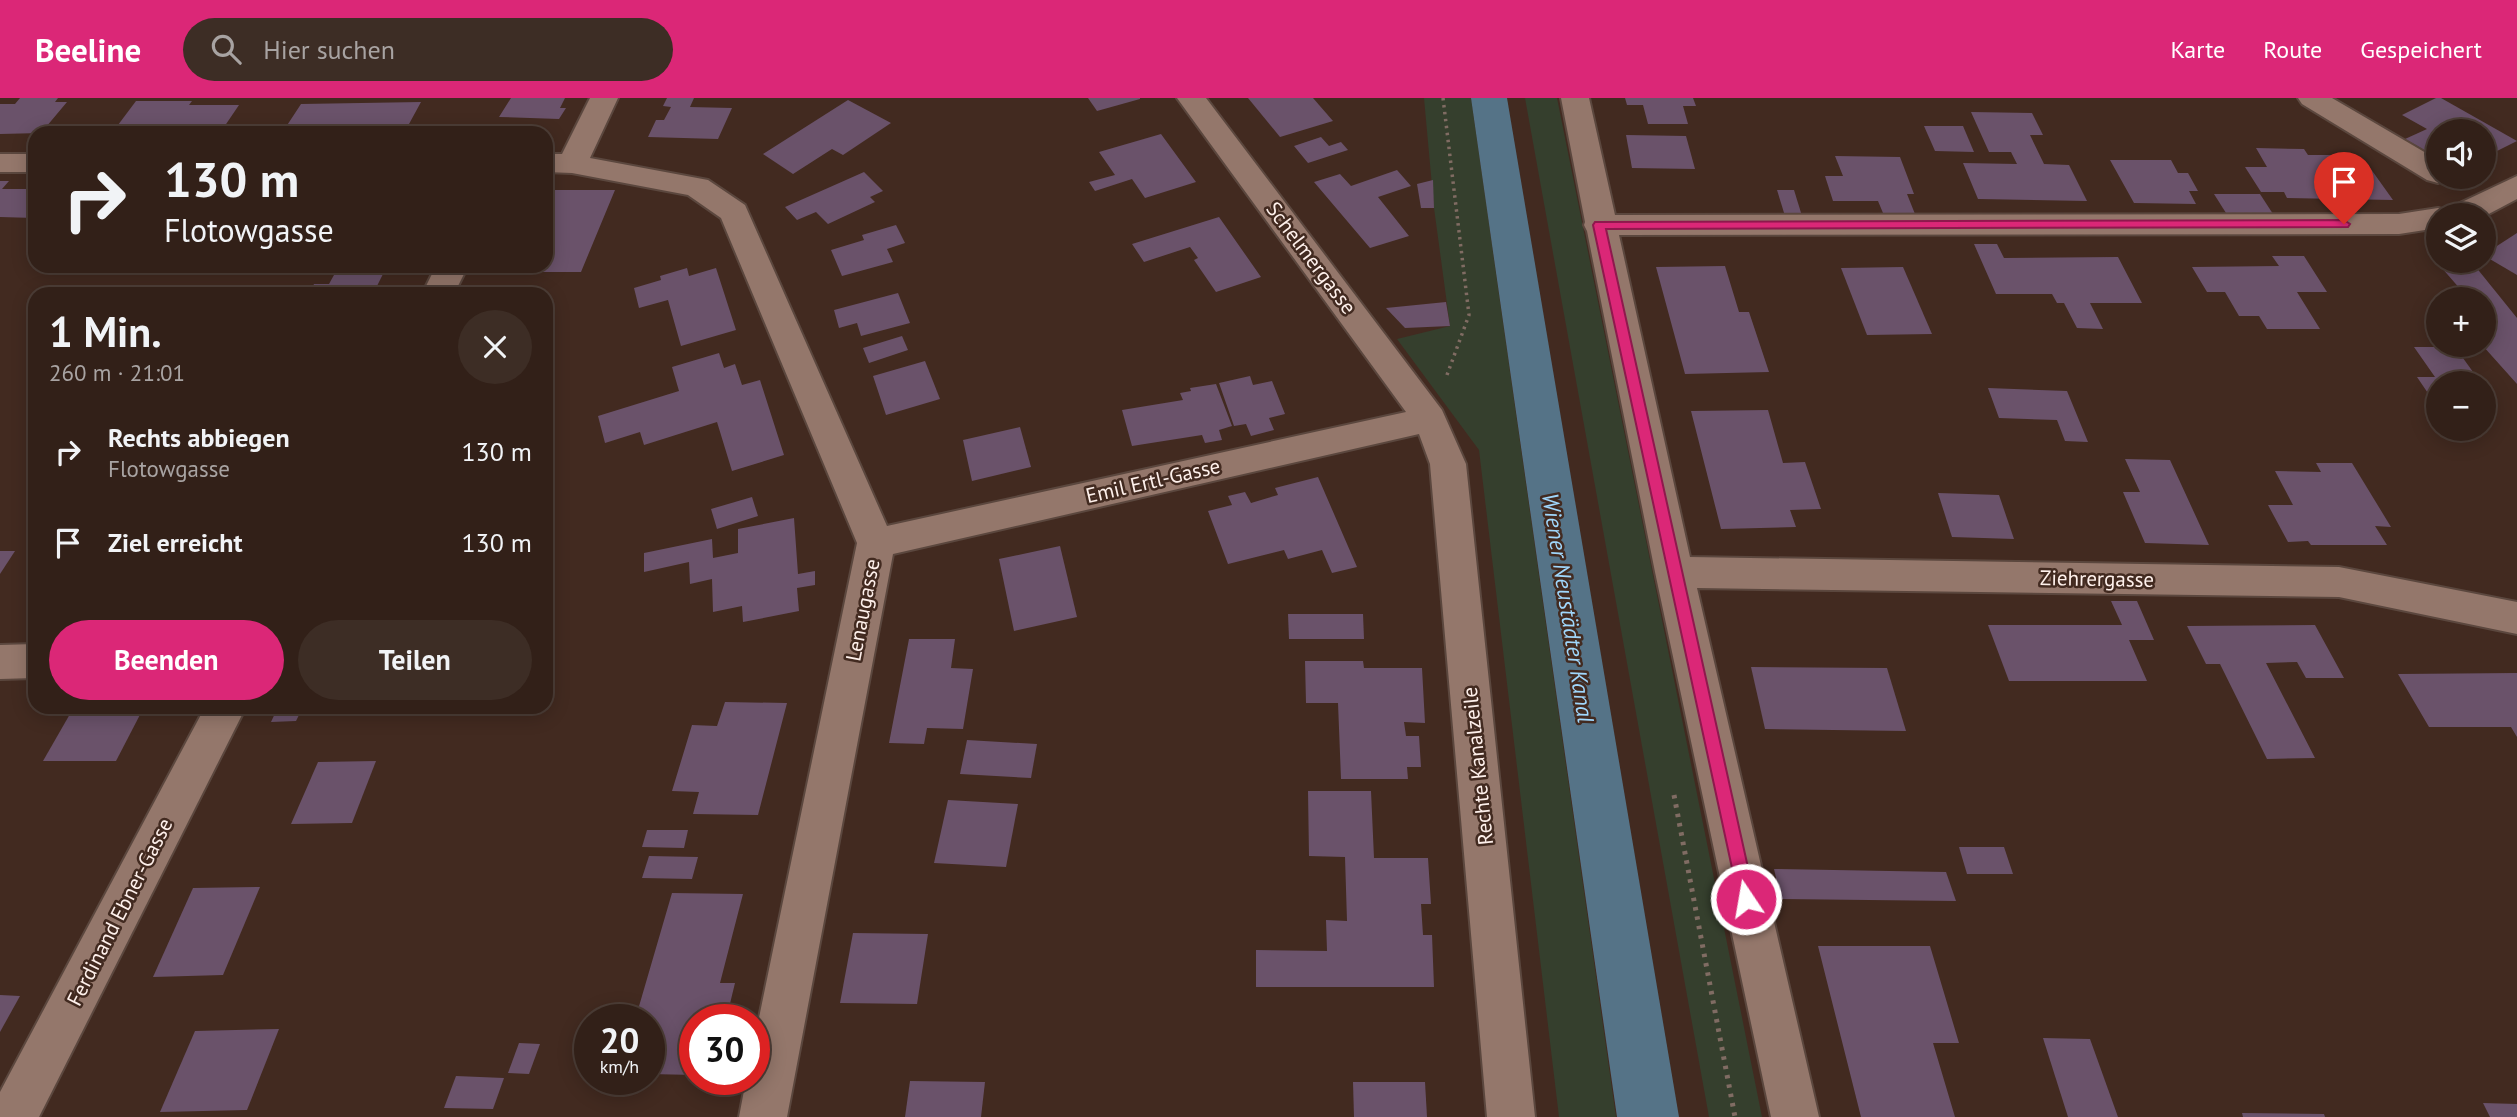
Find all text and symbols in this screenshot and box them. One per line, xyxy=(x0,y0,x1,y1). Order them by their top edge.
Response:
search box xyxy=(183,18,673,81)
text: Beeline xyxy=(35,28,141,71)
icon: search xyxy=(207,30,245,68)
text: Hier suchen xyxy=(263,33,395,66)
text: Karte xyxy=(2170,34,2225,65)
text: Route xyxy=(2263,34,2322,65)
text: Gespeichert xyxy=(2360,34,2482,65)
map controls xyxy=(2426,119,2496,441)
button: sound xyxy=(2426,119,2496,189)
text: 130 m xyxy=(164,147,299,211)
pin xyxy=(2314,152,2374,224)
icon: right xyxy=(49,154,140,245)
icon: arrive xyxy=(2325,163,2363,201)
street label: Schelmergasse xyxy=(1260,196,1362,319)
button: layers xyxy=(2426,203,2496,273)
text: Flotowgasse xyxy=(164,209,334,251)
button: + xyxy=(2426,287,2496,357)
text: 1 Min. xyxy=(49,304,162,359)
button: close xyxy=(458,310,532,384)
text: 260 m · 21:01 xyxy=(49,358,185,387)
button: − xyxy=(2426,371,2496,441)
text: Rechts abbiegen xyxy=(108,421,290,454)
icon: right xyxy=(49,433,87,471)
text: 130 m xyxy=(461,435,532,468)
street label: Emil Ertl-Gasse xyxy=(1083,452,1223,509)
text: Flotowgasse xyxy=(108,454,230,483)
water label: Wiener Neustädter Kanal xyxy=(1536,491,1601,725)
icon: arrive xyxy=(49,524,87,562)
text: Ziel erreicht xyxy=(108,526,243,559)
text: 130 m xyxy=(461,526,532,559)
street label: Lenaugasse xyxy=(839,556,886,663)
street label: Ziehrergasse xyxy=(2040,564,2154,593)
button: Beenden xyxy=(49,620,284,700)
button: Teilen xyxy=(298,620,532,700)
street label: Rechte Kanalzeile xyxy=(1456,686,1499,846)
street label: Ferdinand Ebner-Gasse xyxy=(61,813,179,1010)
position arrow xyxy=(1709,862,1783,936)
speed limit sign: 30 xyxy=(679,1004,770,1095)
text: 20 xyxy=(600,1017,639,1063)
text: km/h xyxy=(600,1055,639,1078)

